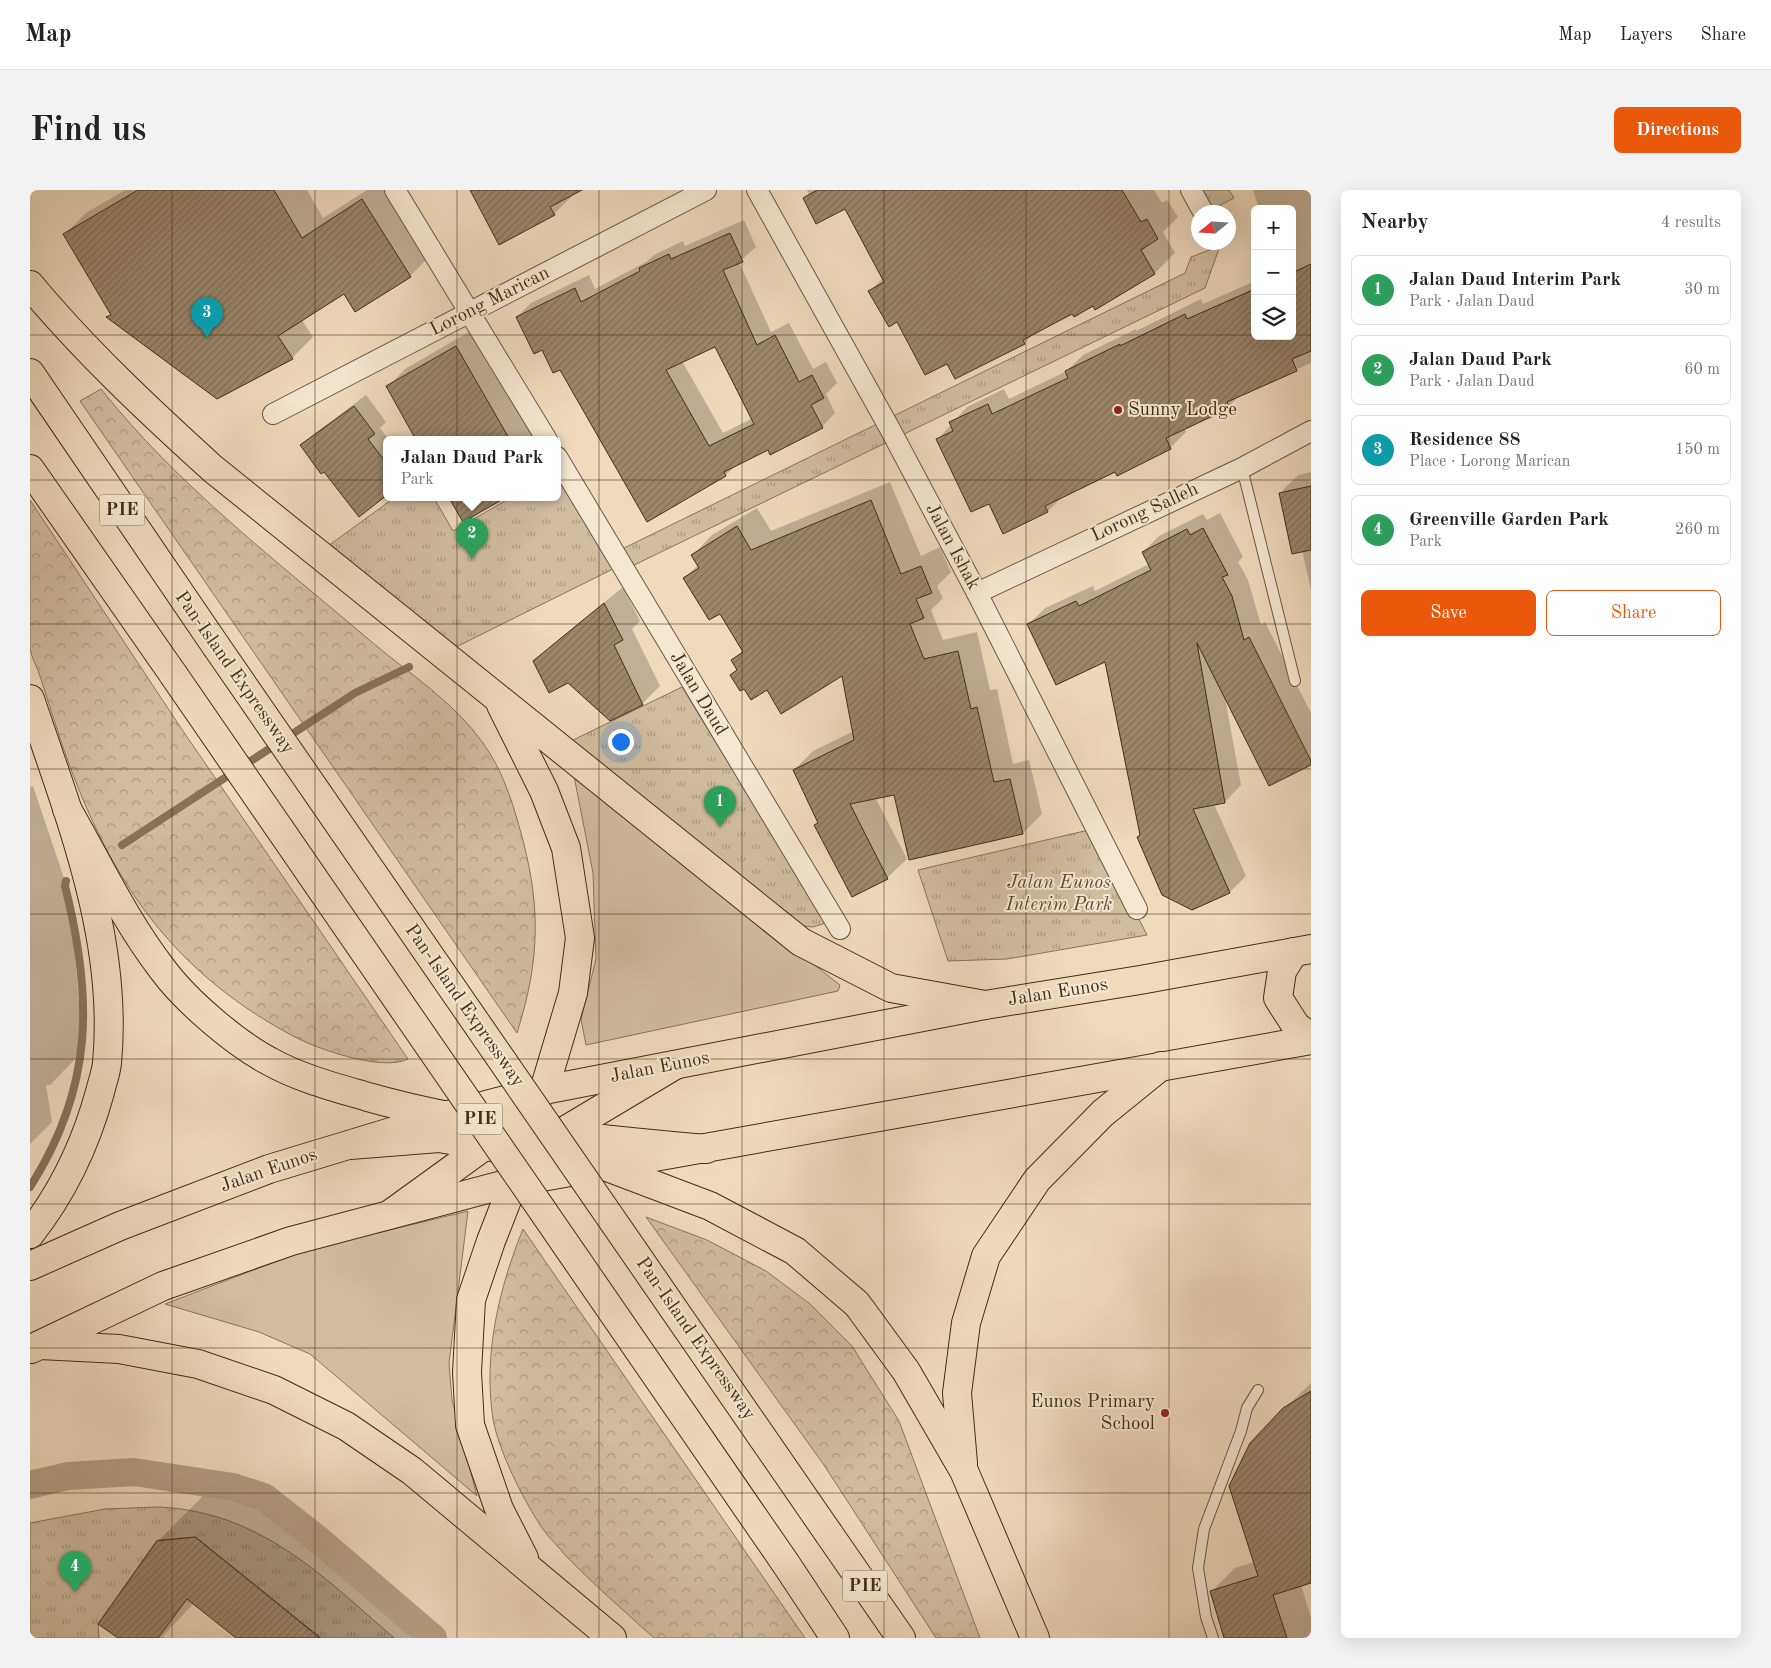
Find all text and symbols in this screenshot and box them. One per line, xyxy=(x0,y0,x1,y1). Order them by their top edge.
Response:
text: Map xyxy=(25,23,72,47)
text: Map xyxy=(1558,26,1592,44)
text: Layers xyxy=(1620,26,1672,44)
text: Share xyxy=(1700,26,1746,44)
button: Directions xyxy=(1614,107,1741,153)
text: Find us xyxy=(30,113,146,148)
north arrow xyxy=(1191,205,1236,250)
map controls xyxy=(1251,205,1296,340)
button: + xyxy=(1251,205,1296,250)
text: Nearby xyxy=(1361,212,1429,233)
text: 4 results xyxy=(1661,215,1721,231)
button: − xyxy=(1251,250,1296,295)
street label: Lorong Marican xyxy=(427,264,553,340)
text: Jalan Daud Interim Park xyxy=(1409,271,1621,290)
text: 1 xyxy=(1373,282,1383,298)
text: 30 m xyxy=(1684,282,1720,298)
text: Park · Jalan Daud xyxy=(1409,294,1535,310)
button: layers xyxy=(1251,295,1296,340)
pin: 3 xyxy=(191,297,223,338)
text: Jalan Daud Park xyxy=(1409,351,1552,370)
text: 2 xyxy=(1373,362,1383,378)
text: 60 m xyxy=(1684,362,1720,378)
text: Park · Jalan Daud xyxy=(1409,374,1535,390)
place label: Sunny Lodge xyxy=(1128,401,1237,420)
marker: Sunny Lodge xyxy=(1112,404,1124,416)
text: Residence 88 xyxy=(1409,431,1521,450)
popup xyxy=(383,436,561,501)
text: 3 xyxy=(1373,442,1383,458)
text: 150 m xyxy=(1675,442,1720,458)
text: Jalan Daud Park xyxy=(401,449,543,468)
text: Place · Lorong Marican xyxy=(1409,454,1571,470)
text: Park xyxy=(401,472,434,488)
street label: Lorong Salleh xyxy=(1089,480,1201,546)
road number: PIE xyxy=(100,494,144,526)
street label: Jalan Ishak xyxy=(921,501,983,594)
text: Greenville Garden Park xyxy=(1409,511,1609,530)
pin: 2 xyxy=(456,518,488,559)
text: 4 xyxy=(1373,522,1383,538)
text: 260 m xyxy=(1675,522,1720,538)
text: Park xyxy=(1409,534,1442,550)
street label: Pan-Island Expressway xyxy=(171,588,297,758)
button: Save xyxy=(1361,590,1536,636)
button: Share xyxy=(1546,590,1721,636)
street label: Jalan Daud xyxy=(666,649,730,739)
your location xyxy=(608,729,634,755)
pin: 1 xyxy=(704,786,736,827)
park label: Jalan Eunos Interim Park xyxy=(1005,874,1112,915)
street label: Pan-Island Expressway xyxy=(401,921,527,1091)
street label: Jalan Eunos xyxy=(1007,976,1109,1010)
street label: Jalan Eunos xyxy=(609,1049,711,1087)
road number: PIE xyxy=(458,1104,502,1134)
street label: Jalan Eunos xyxy=(218,1146,320,1196)
street label: Pan-Island Expressway xyxy=(632,1254,758,1424)
place label: Eunos Primary School xyxy=(1030,1393,1155,1434)
marker: Eunos Primary School xyxy=(1159,1407,1171,1419)
pin: 4 xyxy=(59,1551,91,1592)
road number: PIE xyxy=(842,1570,888,1602)

